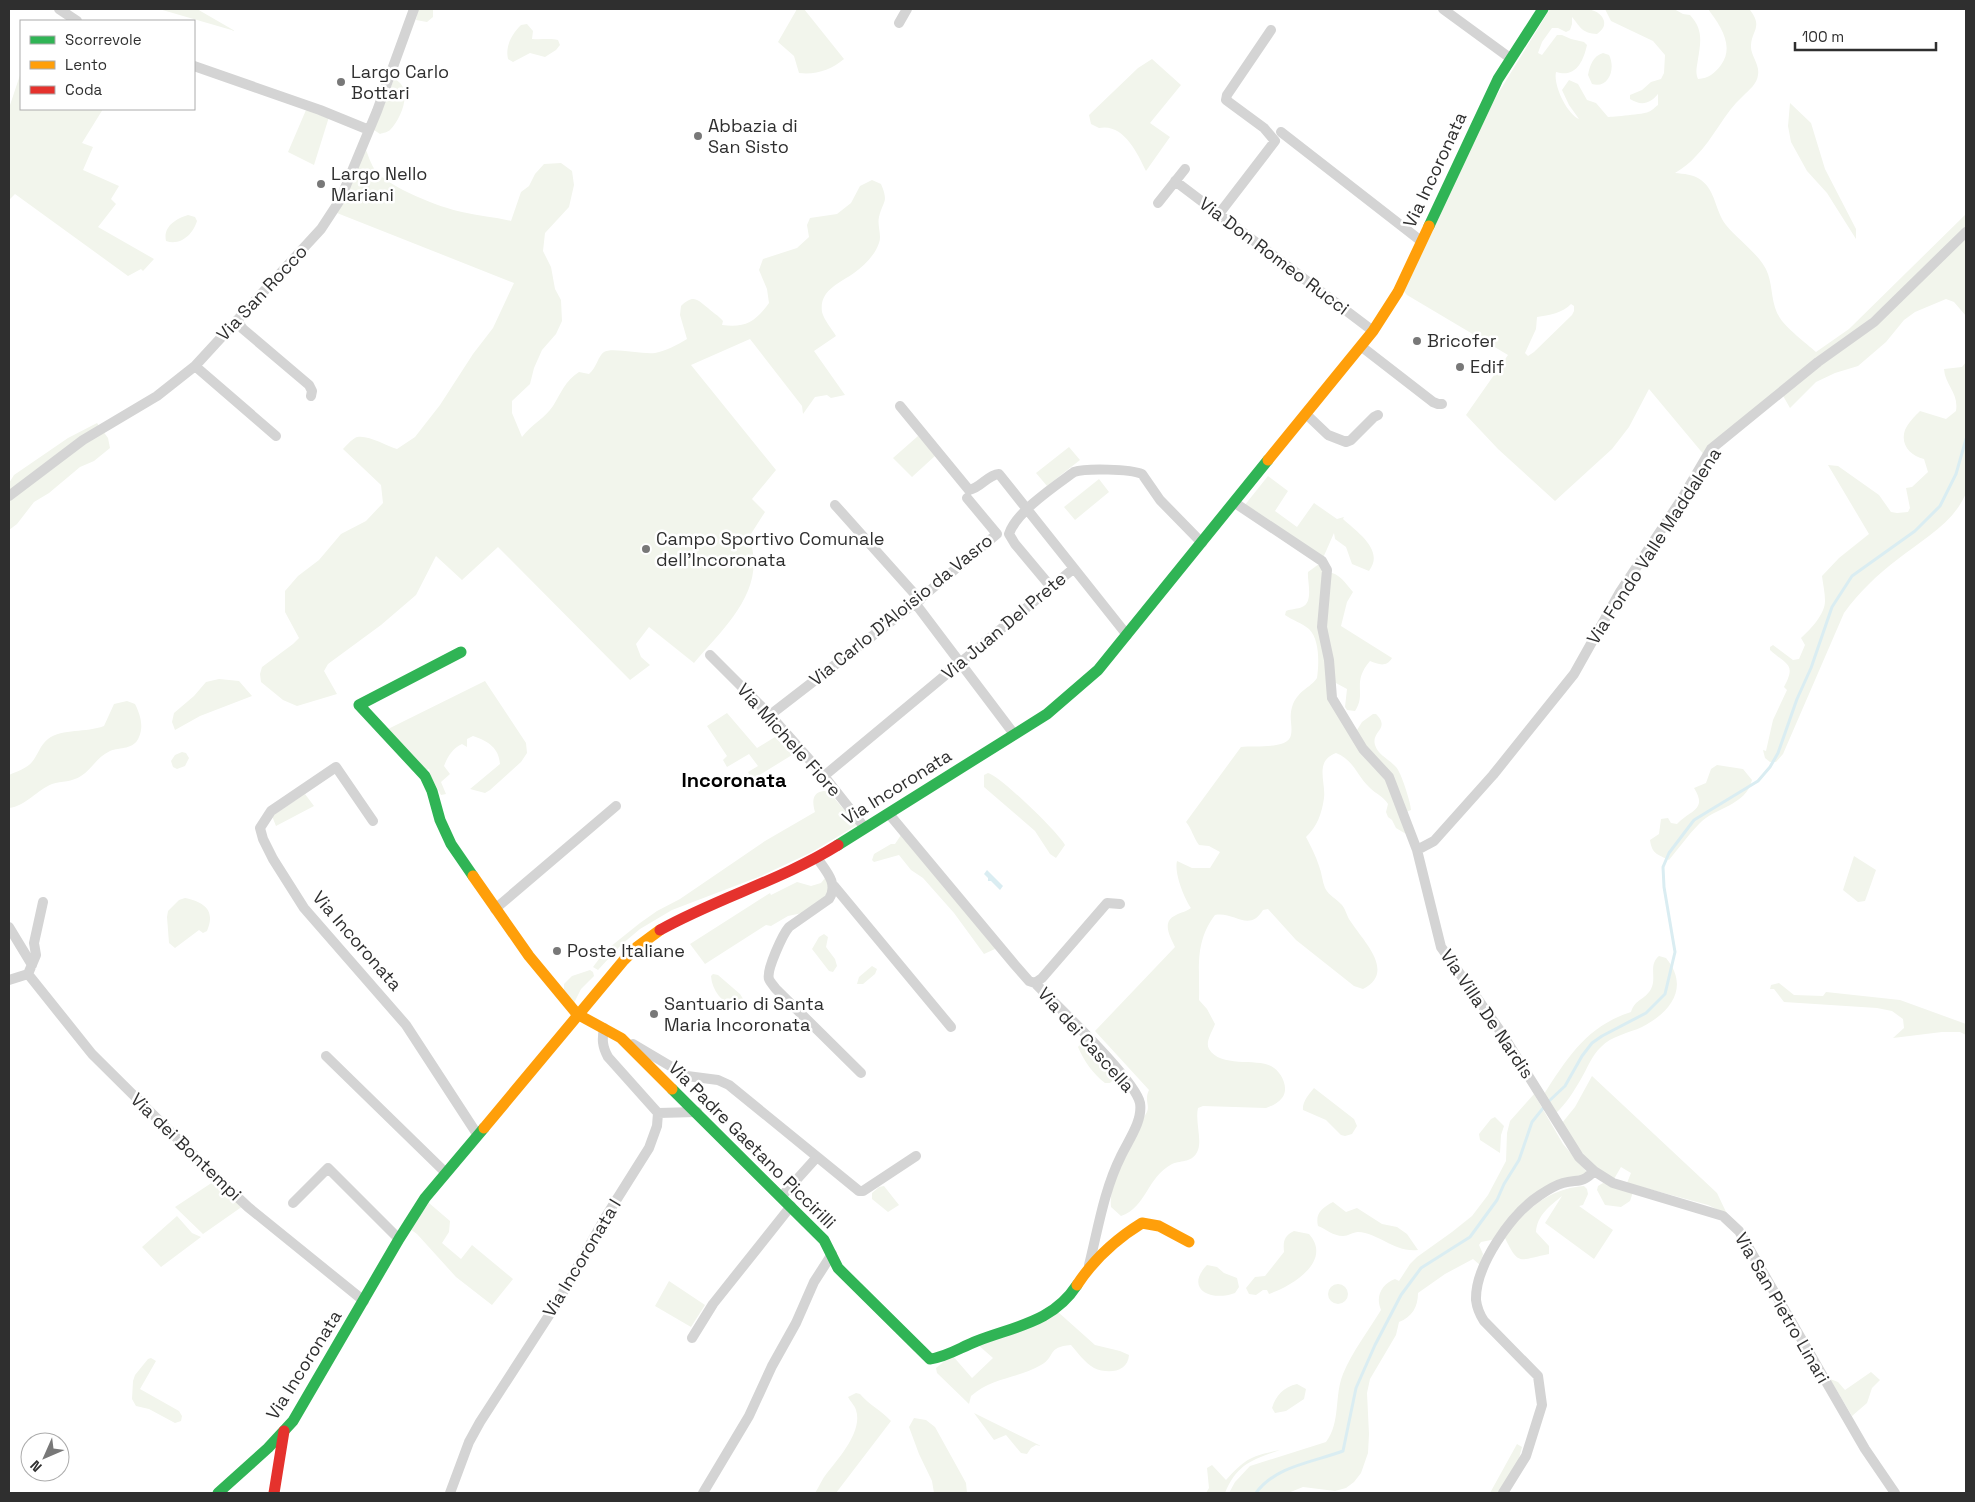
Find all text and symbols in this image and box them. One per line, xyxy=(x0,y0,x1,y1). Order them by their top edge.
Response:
legend xyxy=(20,20,195,110)
scale bar xyxy=(1795,20,1936,52)
text: 100 m xyxy=(1802,27,1844,46)
text: Scorrevole xyxy=(65,30,142,49)
text: Lento xyxy=(65,55,107,74)
place label: Largo Carlo Bottari xyxy=(351,60,449,104)
marker: Largo Carlo Bottari xyxy=(335,76,347,88)
text: Coda xyxy=(65,80,103,99)
street label: Via Incoronata xyxy=(1398,108,1471,231)
place label: Abbazia di San Sisto xyxy=(708,114,798,158)
marker: Abbazia di San Sisto xyxy=(692,130,704,142)
place label: Largo Nello Mariani xyxy=(331,162,428,206)
marker: Largo Nello Mariani xyxy=(315,178,327,190)
street label: Via Don Romeo Rucci xyxy=(1195,192,1354,320)
street label: Via San Rocco xyxy=(211,240,312,345)
place label: Bricofer xyxy=(1427,329,1497,352)
marker: Bricofer xyxy=(1411,335,1423,347)
place label: Edif xyxy=(1470,355,1504,378)
marker: Edif xyxy=(1454,361,1466,373)
street label: Via Fondo Valle Maddalena xyxy=(1581,443,1726,648)
place label: Campo Sportivo Comunale dell'Incoronata xyxy=(656,527,885,571)
street label: Via Carlo D'Aloisio da Vasro xyxy=(804,529,997,691)
marker: Campo Sportivo Comunale dell'Incoronata xyxy=(640,543,652,555)
street label: Via Juan Del Prete xyxy=(937,567,1071,684)
street label: Via Michele Fiore xyxy=(732,678,846,801)
street label: Via Incoronata xyxy=(838,744,956,829)
district label: Incoronata xyxy=(681,767,787,793)
street label: Via Incoronata xyxy=(308,886,407,995)
place label: Poste Italiane xyxy=(567,939,685,962)
marker: Poste Italiane xyxy=(551,945,563,957)
street label: Via Villa De Nardis xyxy=(1436,945,1539,1083)
street label: Via dei Cascella xyxy=(1033,982,1140,1097)
place label: Santuario di Santa Maria Incoronata xyxy=(664,992,824,1036)
marker: Santuario di Santa Maria Incoronata xyxy=(648,1008,660,1020)
street label: Via Padre Gaetano Piccirilli xyxy=(664,1056,841,1233)
street label: Via dei Bontempi xyxy=(126,1088,247,1206)
street label: Via Incoronata I xyxy=(537,1194,626,1321)
street label: Via San Pietro Linari xyxy=(1730,1228,1835,1387)
street label: Via Incoronata xyxy=(261,1306,346,1424)
north arrow xyxy=(20,1432,70,1482)
text: N xyxy=(26,1457,45,1476)

